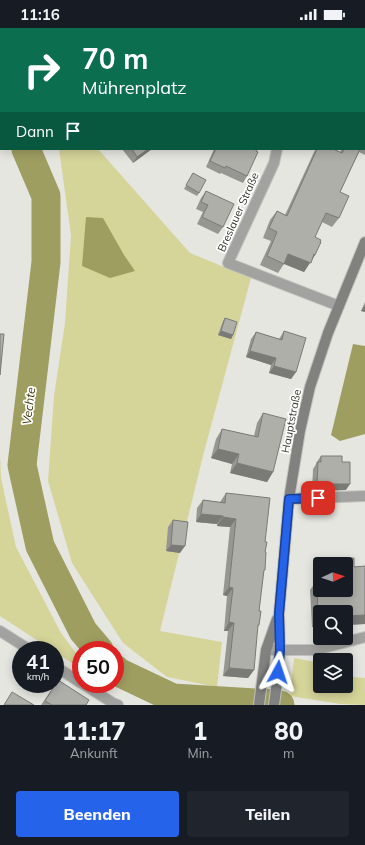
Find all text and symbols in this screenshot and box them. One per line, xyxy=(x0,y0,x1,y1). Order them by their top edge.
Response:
text: 11:16 xyxy=(20,5,60,24)
text: 70 m xyxy=(82,41,148,76)
icon: right xyxy=(16,44,68,96)
text: Mührenplatz xyxy=(82,76,187,99)
icon: arrive xyxy=(62,120,84,142)
text: Dann xyxy=(16,122,54,141)
street label: Breslauer Straße xyxy=(214,170,262,254)
water label: Vechte xyxy=(19,386,38,426)
street label: Hauptstraße xyxy=(278,388,304,454)
pin xyxy=(301,481,335,515)
icon: arrive xyxy=(307,487,329,509)
north arrow xyxy=(313,557,353,597)
map controls xyxy=(313,557,353,693)
button: search xyxy=(313,605,353,645)
speed limit sign: 50 xyxy=(72,641,124,693)
text: 41 xyxy=(26,649,50,674)
position arrow xyxy=(257,651,299,693)
button: layers xyxy=(313,653,353,693)
text: km/h xyxy=(27,670,49,683)
text: 11:17 xyxy=(62,716,126,746)
text: 1 xyxy=(193,716,207,746)
text: 80 xyxy=(274,716,303,746)
text: Ankunft xyxy=(70,745,118,761)
text: Min. xyxy=(188,745,212,761)
text: m xyxy=(283,745,294,761)
button: Beenden xyxy=(16,791,179,837)
button: Teilen xyxy=(187,791,349,837)

